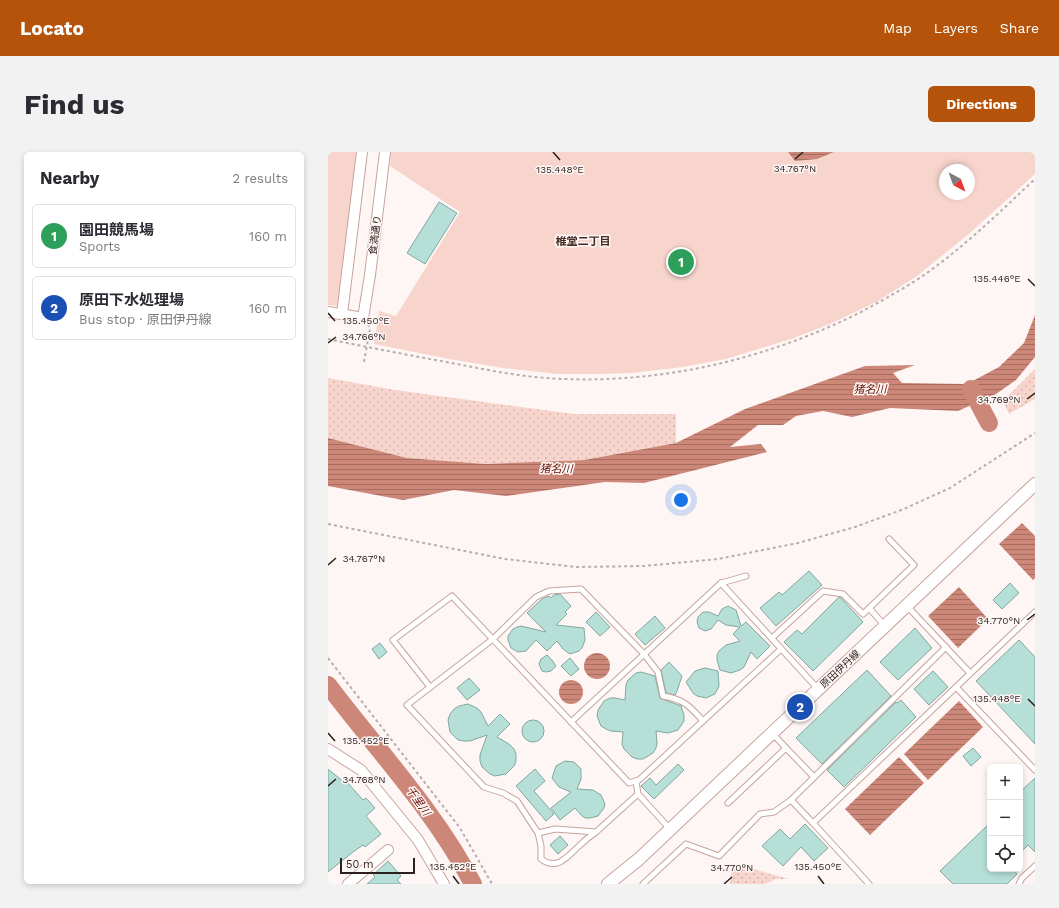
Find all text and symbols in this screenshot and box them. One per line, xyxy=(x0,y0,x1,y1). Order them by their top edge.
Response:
text: Locato xyxy=(20,17,84,40)
text: Map xyxy=(883,20,912,36)
text: Layers xyxy=(934,20,978,36)
text: Share xyxy=(1000,20,1039,36)
button: Directions xyxy=(928,86,1035,122)
text: Find us xyxy=(24,88,124,121)
text: 34.767°N xyxy=(774,163,816,174)
text: 135.448°E xyxy=(536,164,584,175)
north arrow xyxy=(939,164,975,200)
text: Nearby xyxy=(40,168,99,188)
text: 2 results xyxy=(233,171,288,186)
street label: 食満通り xyxy=(367,214,383,256)
text: 園田競馬場 xyxy=(79,221,154,239)
text: 1 xyxy=(51,229,57,244)
text: 160 m xyxy=(249,229,287,244)
district label: 椎堂二丁目 xyxy=(556,235,611,248)
text: Sports xyxy=(79,239,120,254)
pin: 1 xyxy=(668,247,694,277)
text: 135.446°E xyxy=(973,273,1021,284)
text: 原田下水処理場 xyxy=(79,291,184,309)
text: 2 xyxy=(50,301,58,316)
text: 160 m xyxy=(249,301,287,316)
text: Bus stop · 原田伊丹線 xyxy=(79,312,212,327)
text: 135.450°E xyxy=(342,315,390,326)
text: 34.766°N xyxy=(342,331,386,342)
water label: 猪名川 xyxy=(854,383,887,396)
text: 34.769°N xyxy=(977,394,1021,405)
water label: 猪名川 xyxy=(539,462,574,476)
your location xyxy=(671,490,691,510)
text: 34.767°N xyxy=(343,553,385,564)
text: 34.770°N xyxy=(978,615,1020,626)
street label: 原田伊丹線 xyxy=(818,648,862,690)
pin: 2 xyxy=(787,692,813,722)
text: 135.448°E xyxy=(973,693,1021,704)
text: 135.452°E xyxy=(343,735,389,746)
map controls xyxy=(987,764,1023,872)
button: + xyxy=(987,764,1023,800)
text: 34.768°N xyxy=(342,774,386,785)
water label: 千里川 xyxy=(403,784,433,819)
button: − xyxy=(987,800,1023,836)
button: locate xyxy=(987,836,1023,872)
scale bar xyxy=(340,856,415,875)
text: 50 m xyxy=(346,858,373,871)
text: 135.452°E xyxy=(430,861,476,872)
text: 135.450°E xyxy=(794,861,842,872)
text: 34.770°N xyxy=(711,862,753,873)

